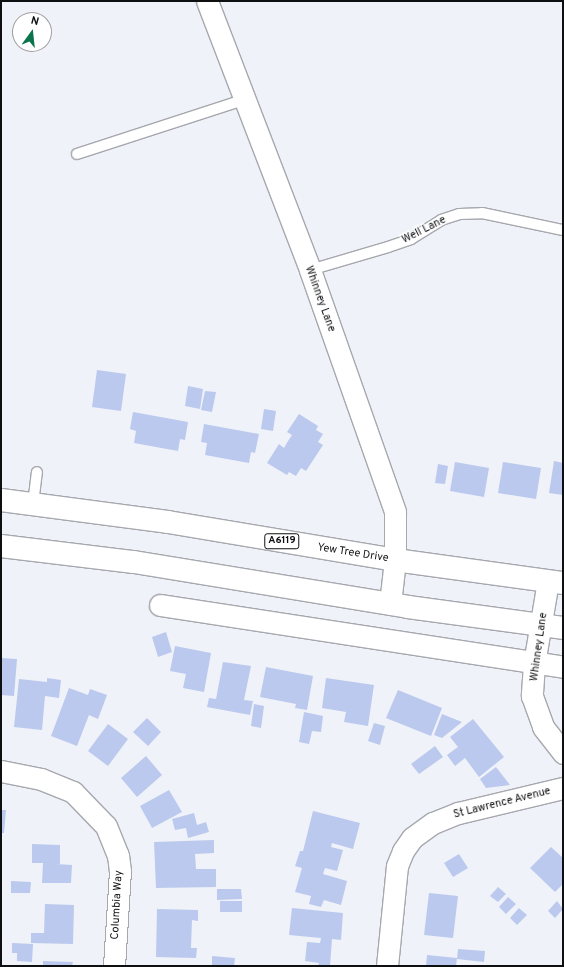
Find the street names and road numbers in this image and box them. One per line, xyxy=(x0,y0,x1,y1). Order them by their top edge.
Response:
street label: Well Lane xyxy=(400,213,448,247)
street label: Whinney Lane xyxy=(302,264,338,334)
road number: A6119 xyxy=(264,533,300,549)
street label: Yew Tree Drive xyxy=(316,541,390,565)
street label: Whinney Lane xyxy=(528,612,550,682)
street label: St Lawrence Avenue xyxy=(452,784,552,822)
street label: Columbia Way xyxy=(109,870,125,940)

